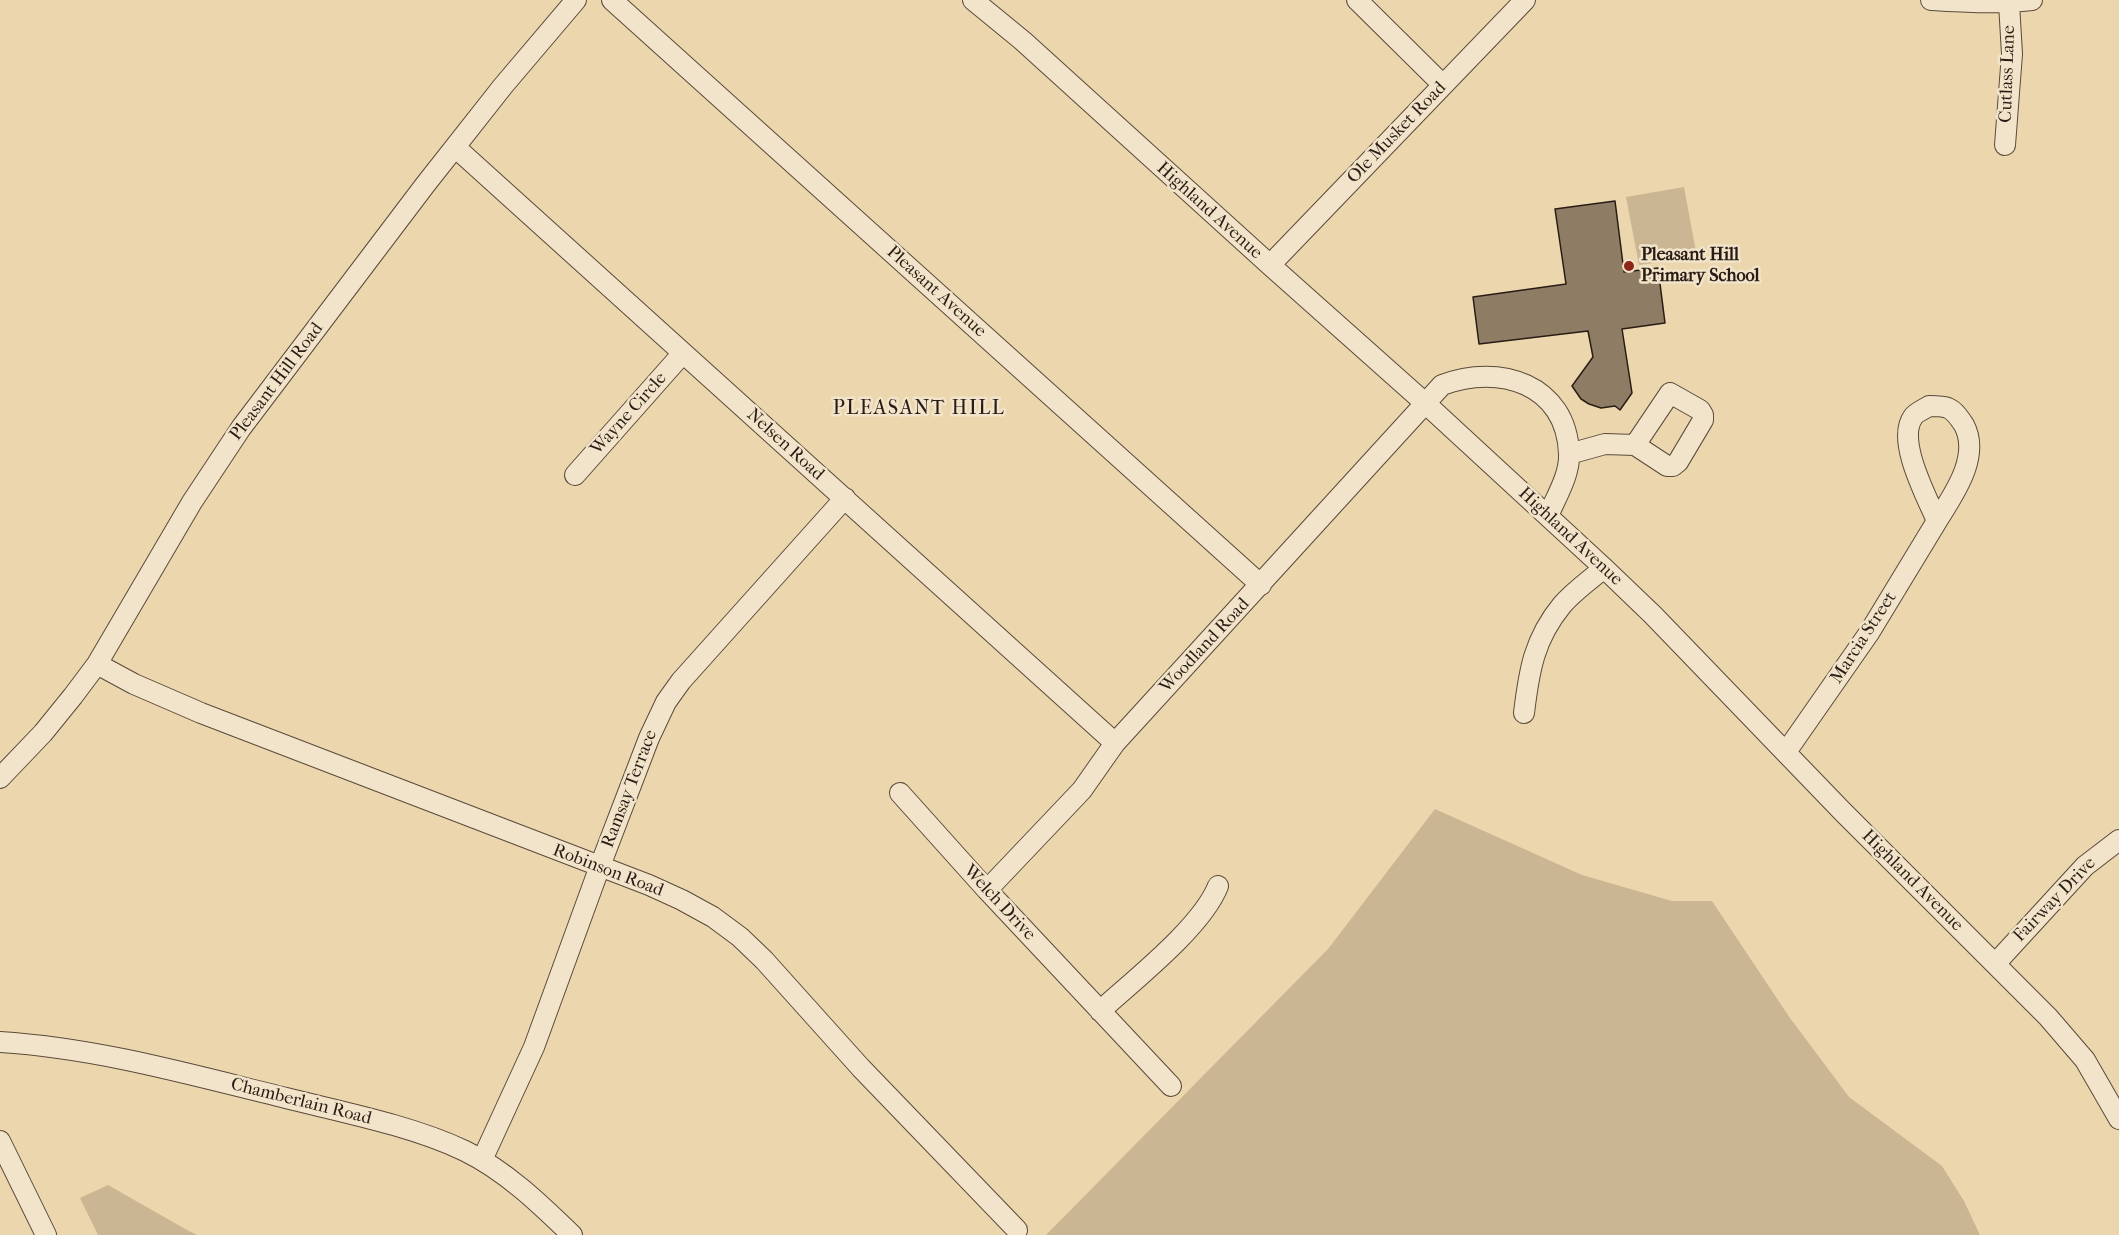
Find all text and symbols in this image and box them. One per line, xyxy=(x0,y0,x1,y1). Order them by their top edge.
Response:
street label: Cutlass Lane xyxy=(1996,25,2020,123)
street label: Ole Musket Road xyxy=(1343,78,1451,188)
street label: Highland Avenue xyxy=(1152,158,1266,264)
street label: Pleasant Avenue xyxy=(882,242,990,342)
place label: Pleasant Hill Primary School xyxy=(1641,245,1759,288)
marker: Pleasant Hill Primary School xyxy=(1622,259,1636,273)
street label: Pleasant Hill Road xyxy=(226,319,328,445)
street label: Wayne Circle xyxy=(586,368,672,460)
district label: PLEASANT HILL xyxy=(833,397,1005,421)
street label: Nelsen Road xyxy=(742,405,828,485)
street label: Highland Avenue xyxy=(1513,483,1627,591)
street label: Marcia Street xyxy=(1826,588,1902,688)
street label: Woodland Road xyxy=(1156,594,1254,698)
street label: Ramsay Terrace xyxy=(598,727,662,851)
street label: Highland Avenue xyxy=(1857,826,1967,936)
street label: Robinson Road xyxy=(550,840,666,902)
street label: Fairway Drive xyxy=(2009,853,2101,947)
street label: Welch Drive xyxy=(958,861,1040,945)
street label: Chamberlain Road xyxy=(228,1074,374,1130)

